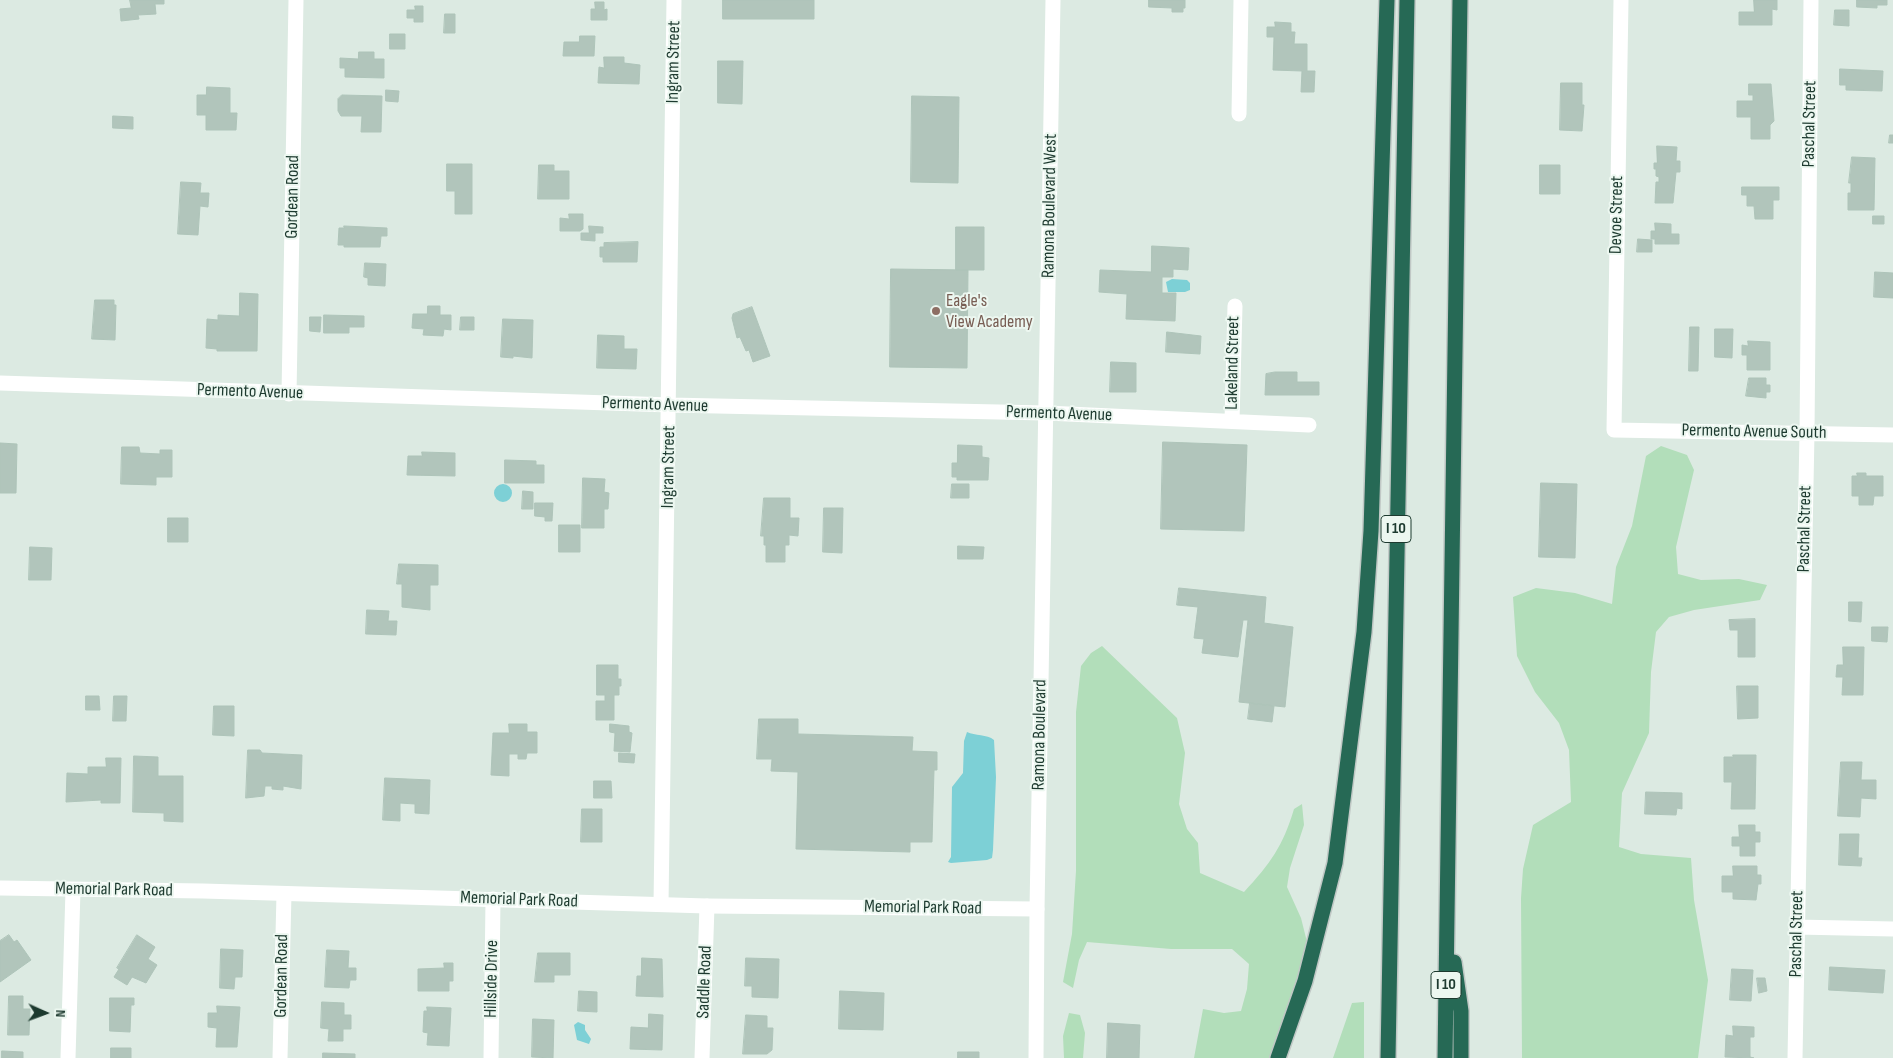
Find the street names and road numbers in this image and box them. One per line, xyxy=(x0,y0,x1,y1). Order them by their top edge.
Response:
street label: Ingram Street xyxy=(662,20,686,104)
street label: Paschal Street xyxy=(1798,80,1822,168)
street label: Ramona Boulevard West xyxy=(1038,134,1062,278)
street label: Gordean Road xyxy=(281,155,305,239)
street label: Devoe Street xyxy=(1606,176,1628,254)
street label: Lakeland Street xyxy=(1221,316,1245,410)
street label: Permento Avenue xyxy=(197,379,303,405)
street label: Permento Avenue xyxy=(602,392,708,418)
street label: Permento Avenue xyxy=(1006,401,1112,427)
street label: Permento Avenue South xyxy=(1681,420,1827,444)
street label: Ingram Street xyxy=(657,425,681,509)
street label: Paschal Street xyxy=(1793,485,1817,573)
road number: I 10 xyxy=(1381,516,1411,542)
street label: Ramona Boulevard xyxy=(1028,679,1052,791)
street label: Memorial Park Road xyxy=(55,878,173,902)
street label: Memorial Park Road xyxy=(460,887,578,913)
street label: Paschal Street xyxy=(1785,890,1809,978)
street label: Memorial Park Road xyxy=(864,896,982,920)
street label: Gordean Road xyxy=(270,934,294,1018)
street label: Hillside Drive xyxy=(481,940,503,1018)
street label: Saddle Road xyxy=(693,945,717,1019)
road number: I 10 xyxy=(1431,972,1461,998)

